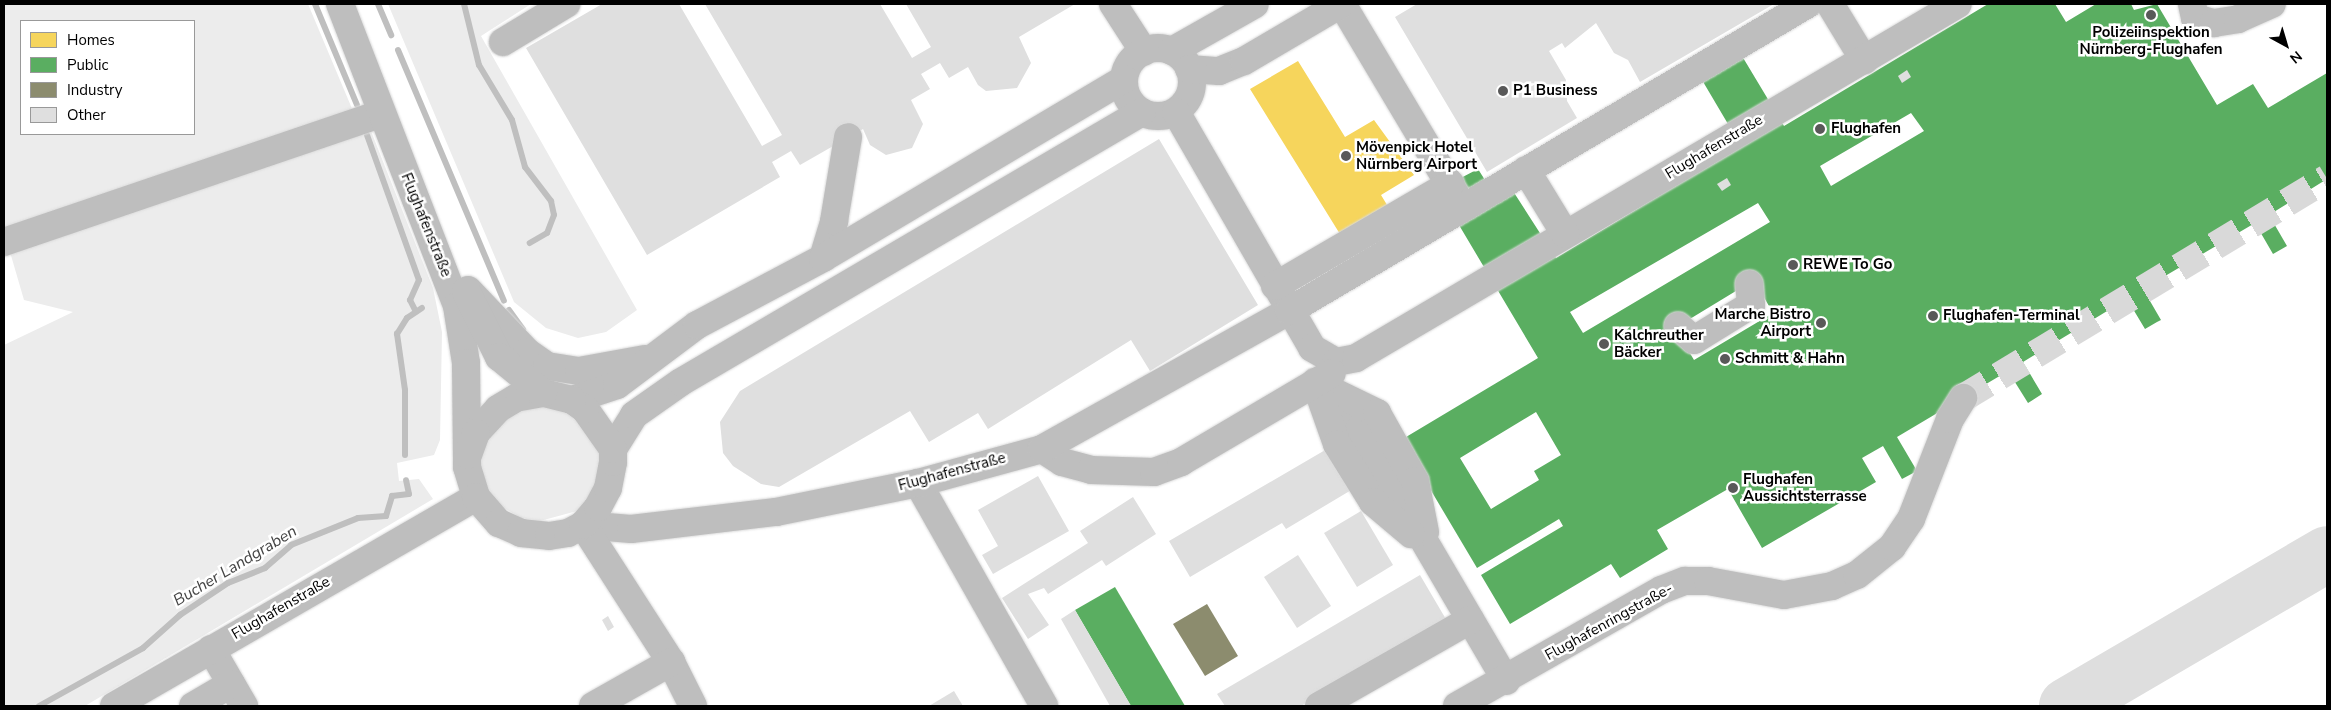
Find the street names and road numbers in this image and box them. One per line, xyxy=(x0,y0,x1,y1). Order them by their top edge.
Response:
street label: Flughafenstraße xyxy=(1662,111,1766,183)
street label: Flughafenstraße xyxy=(397,170,455,280)
street label: Flughafenstraße xyxy=(896,449,1008,495)
street label: Flughafenstraße xyxy=(229,573,333,643)
street label: Flughafenringstraße- xyxy=(1542,579,1676,665)

